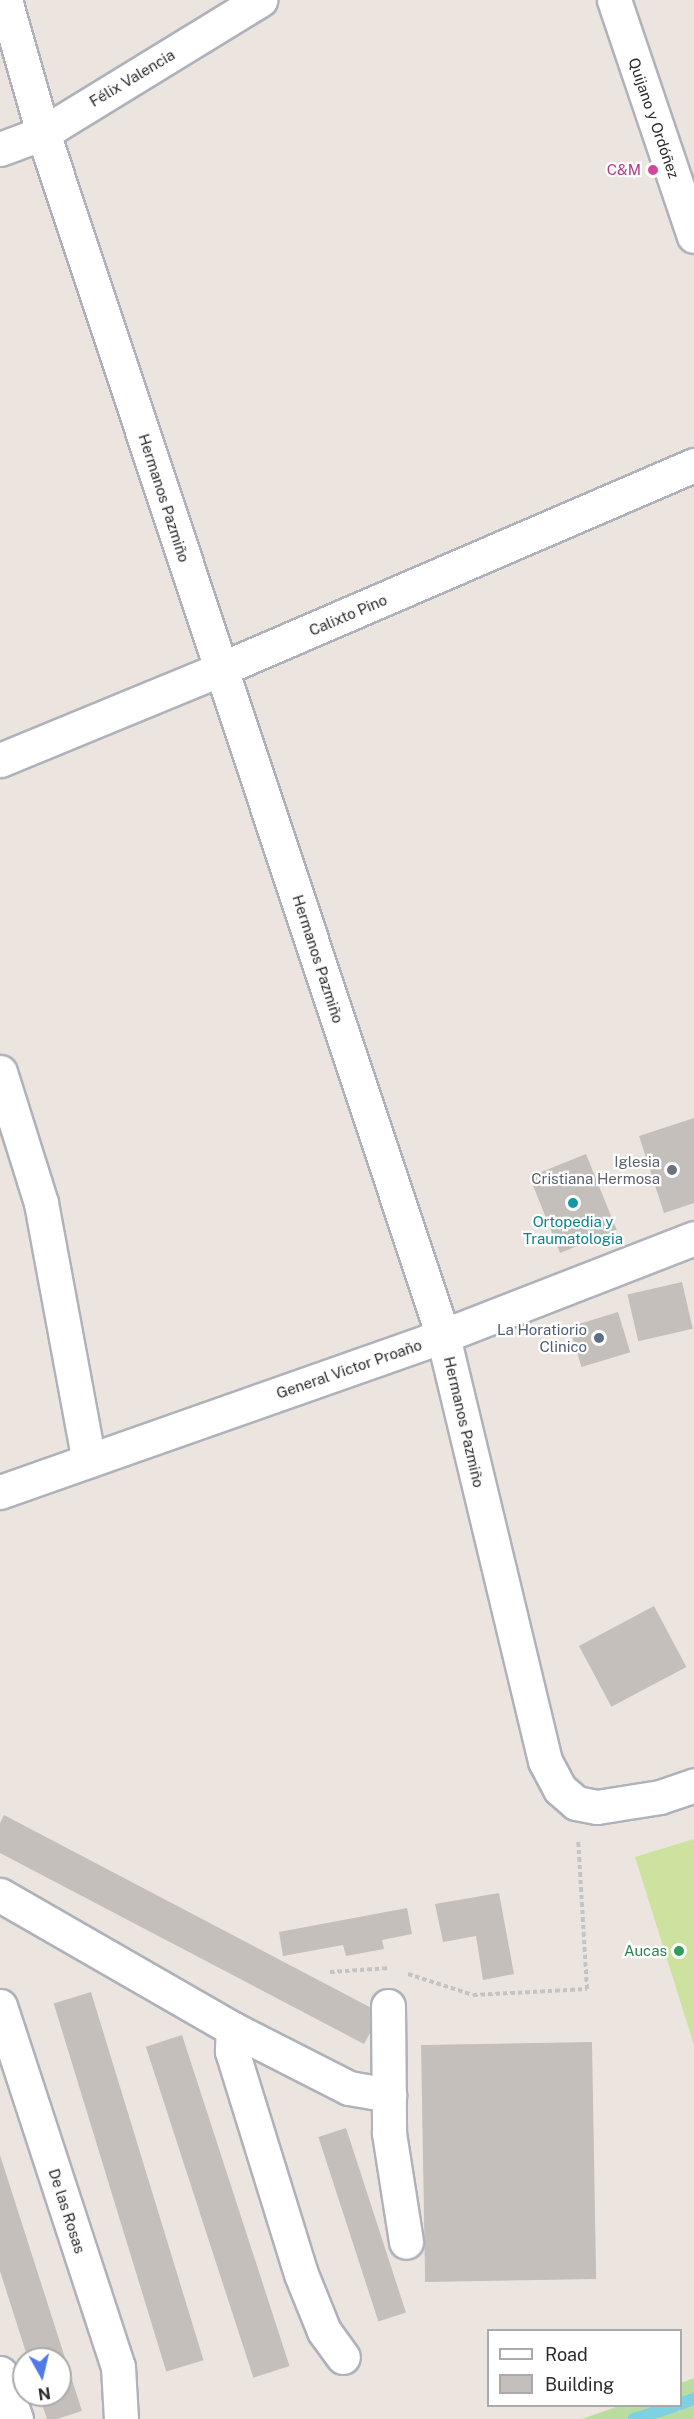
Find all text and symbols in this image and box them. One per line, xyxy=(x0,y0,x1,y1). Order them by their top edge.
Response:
street label: Félix Valencia xyxy=(86,45,178,111)
street label: Quijano y Ordóñez xyxy=(625,55,683,181)
place label: C&M xyxy=(607,161,641,179)
marker: C&M xyxy=(646,163,660,177)
street label: Hermanos Pazmiño xyxy=(135,431,193,565)
street label: Calixto Pino xyxy=(306,590,390,640)
street label: Hermanos Pazmiño xyxy=(289,892,347,1026)
place label: Iglesia Cristiana Hermosa xyxy=(531,1152,660,1187)
marker: Iglesia Cristiana Hermosa xyxy=(665,1163,679,1177)
marker: Ortopedia y Traumatologia xyxy=(566,1196,580,1210)
place label: Ortopedia y Traumatologia xyxy=(523,1212,623,1247)
place label: La Horatiorio Clinico xyxy=(497,1320,587,1355)
marker: La Horatiorio Clinico xyxy=(592,1331,606,1345)
street label: General Victor Proaño xyxy=(274,1336,424,1402)
street label: Hermanos Pazmiño xyxy=(440,1355,488,1489)
place label: Aucas xyxy=(624,1942,667,1960)
marker: Aucas xyxy=(672,1944,686,1958)
street label: De las Rosas xyxy=(45,2166,89,2256)
legend xyxy=(487,2329,682,2407)
text: Road xyxy=(545,2344,588,2365)
north arrow xyxy=(12,2347,72,2407)
text: Building xyxy=(545,2374,614,2395)
text: N xyxy=(37,2383,52,2404)

